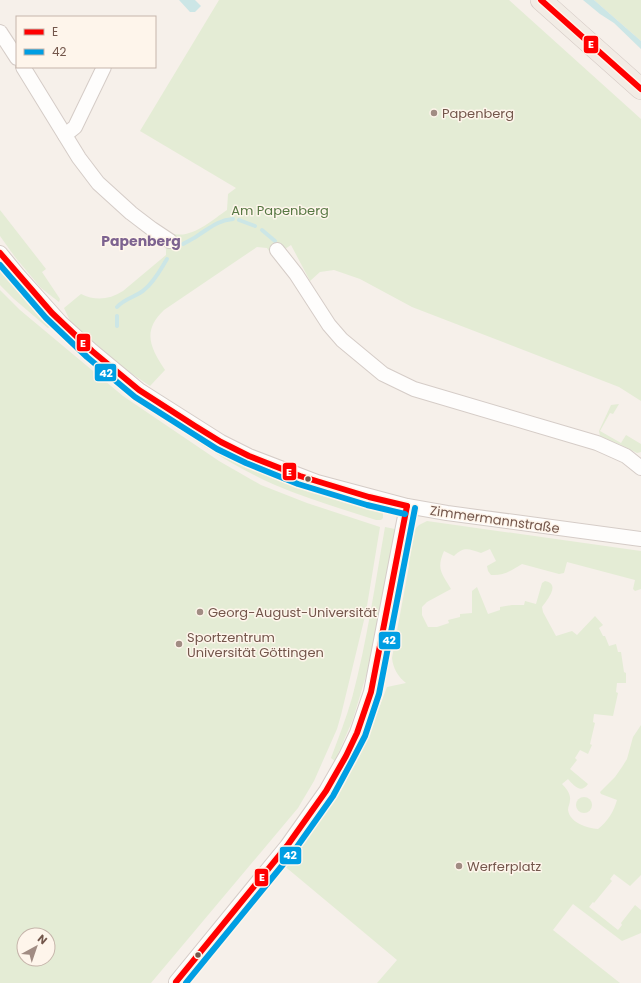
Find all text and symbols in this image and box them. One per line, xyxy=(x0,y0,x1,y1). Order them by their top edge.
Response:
legend xyxy=(16,16,156,68)
text: E xyxy=(52,23,58,40)
line badge: E xyxy=(583,35,599,54)
text: E xyxy=(588,36,594,52)
text: 42 xyxy=(52,43,67,60)
place label: Papenberg xyxy=(442,104,514,123)
marker: Papenberg xyxy=(429,108,439,118)
park label: Am Papenberg xyxy=(231,201,329,220)
district label: Papenberg xyxy=(101,231,181,251)
line badge: E xyxy=(76,333,91,352)
text: E xyxy=(80,335,86,351)
line badge: 42 xyxy=(94,363,117,382)
text: 42 xyxy=(99,365,113,381)
line badge: E xyxy=(282,462,297,481)
text: E xyxy=(286,464,292,480)
unlabelled marker xyxy=(303,474,313,484)
street label: Zimmermannstraße xyxy=(429,501,561,538)
place label: Georg-August-Universität xyxy=(208,603,377,622)
marker: Georg-August-Universität xyxy=(195,607,205,617)
place label: Sportzentrum Universität Göttingen xyxy=(187,628,324,662)
line badge: 42 xyxy=(378,631,401,650)
text: 42 xyxy=(382,632,396,648)
marker: Sportzentrum Universität Göttingen xyxy=(174,639,184,649)
line badge: 42 xyxy=(279,846,302,865)
text: 42 xyxy=(283,847,297,863)
place label: Werferplatz xyxy=(467,857,541,876)
marker: Werferplatz xyxy=(454,861,464,871)
line badge: E xyxy=(254,868,269,887)
text: E xyxy=(259,869,265,885)
north arrow xyxy=(16,927,56,967)
text: N xyxy=(34,931,51,948)
unlabelled marker xyxy=(193,950,203,960)

